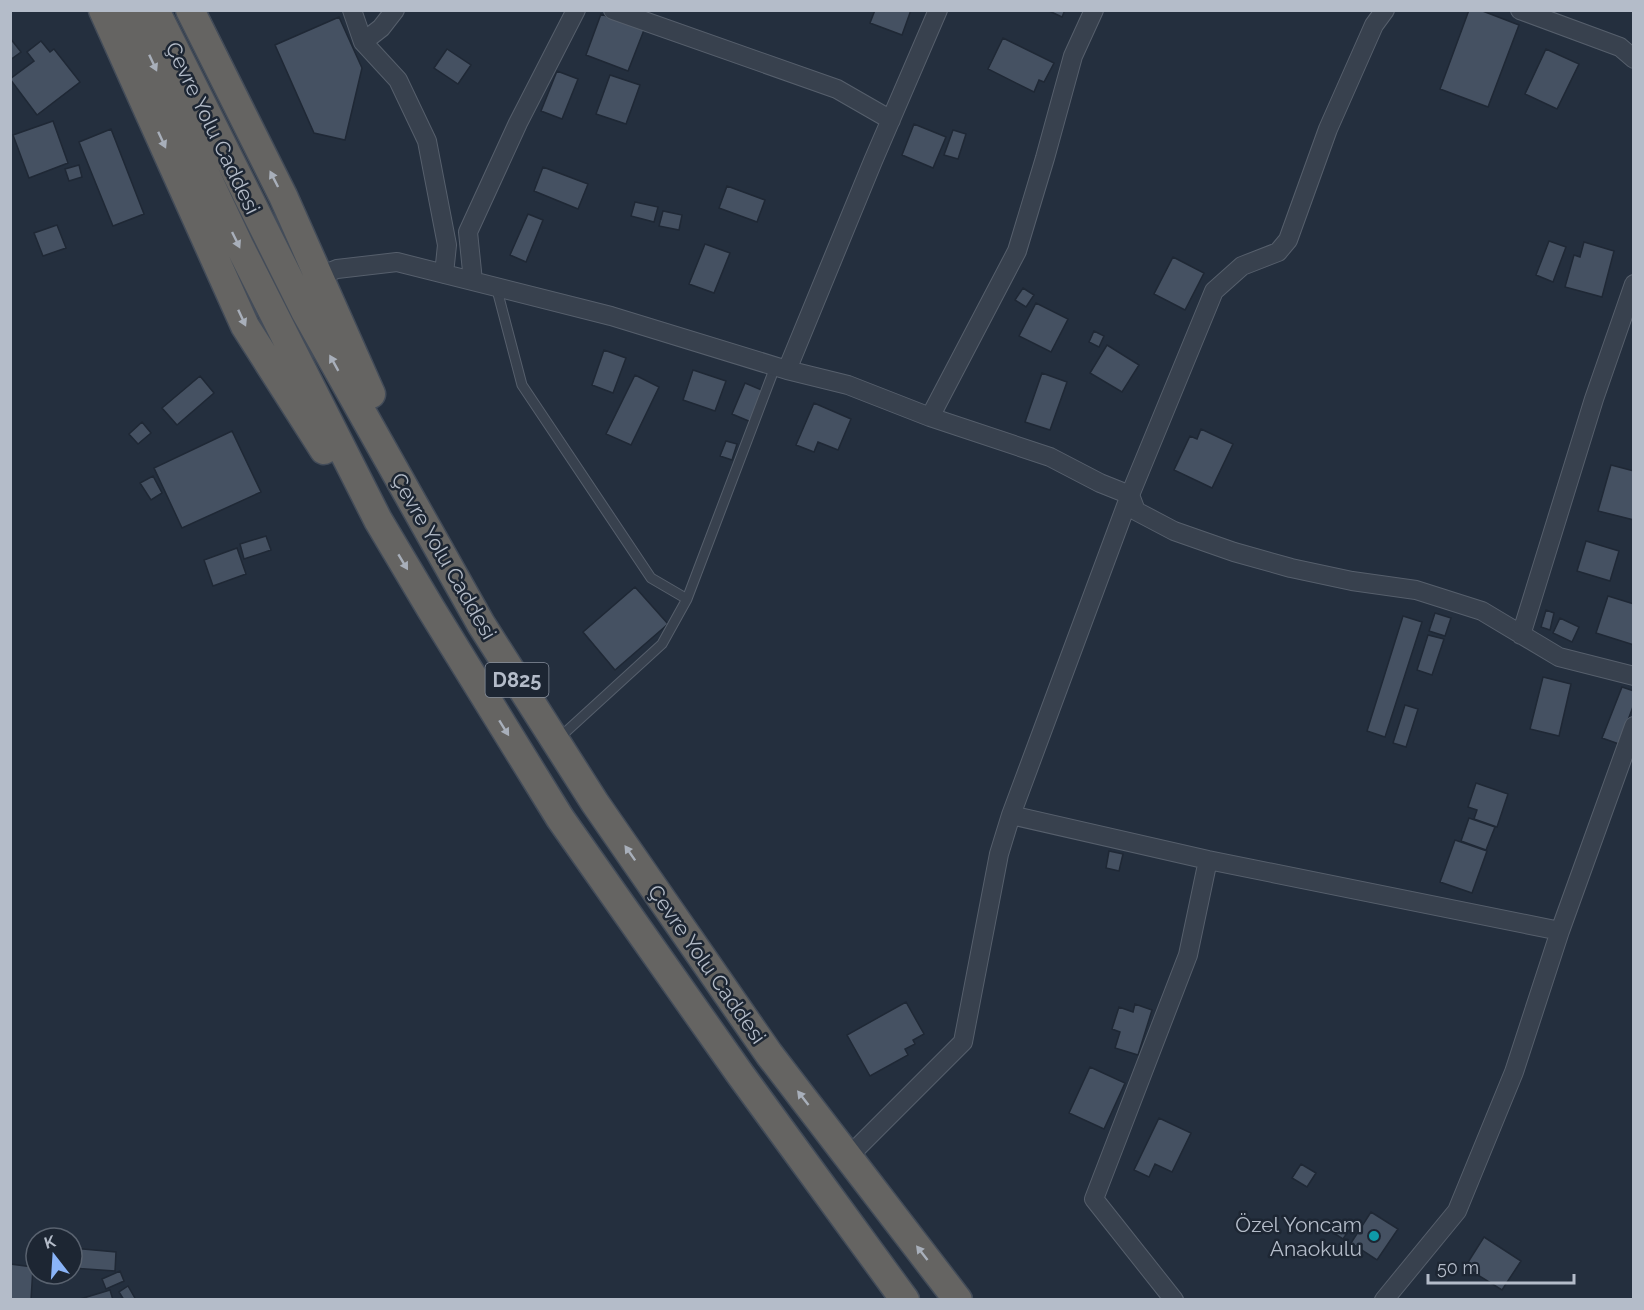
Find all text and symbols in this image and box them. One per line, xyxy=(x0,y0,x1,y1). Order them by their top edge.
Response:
street label: Çevre Yolu Caddesi xyxy=(160,38,266,218)
one-way arrow xyxy=(148,55,157,72)
one-way arrow xyxy=(157,132,166,149)
one-way arrow xyxy=(269,170,279,187)
one-way arrow xyxy=(232,231,241,248)
one-way arrow xyxy=(237,309,246,326)
one-way arrow xyxy=(329,354,339,371)
street label: Çevre Yolu Caddesi xyxy=(386,468,502,644)
one-way arrow xyxy=(397,554,408,570)
road number: D825 xyxy=(486,663,548,697)
one-way arrow xyxy=(499,720,510,736)
one-way arrow xyxy=(624,846,636,862)
street label: Çevre Yolu Caddesi xyxy=(643,880,771,1048)
one-way arrow xyxy=(798,1091,810,1106)
place label: Özel Yoncam Anaokulu xyxy=(1235,1212,1362,1261)
north arrow xyxy=(24,1226,84,1286)
marker: Özel Yoncam Anaokulu xyxy=(1367,1229,1381,1243)
text: K xyxy=(42,1231,58,1253)
one-way arrow xyxy=(916,1245,928,1261)
scale bar xyxy=(1428,1247,1574,1285)
text: 50 m xyxy=(1437,1257,1479,1278)

